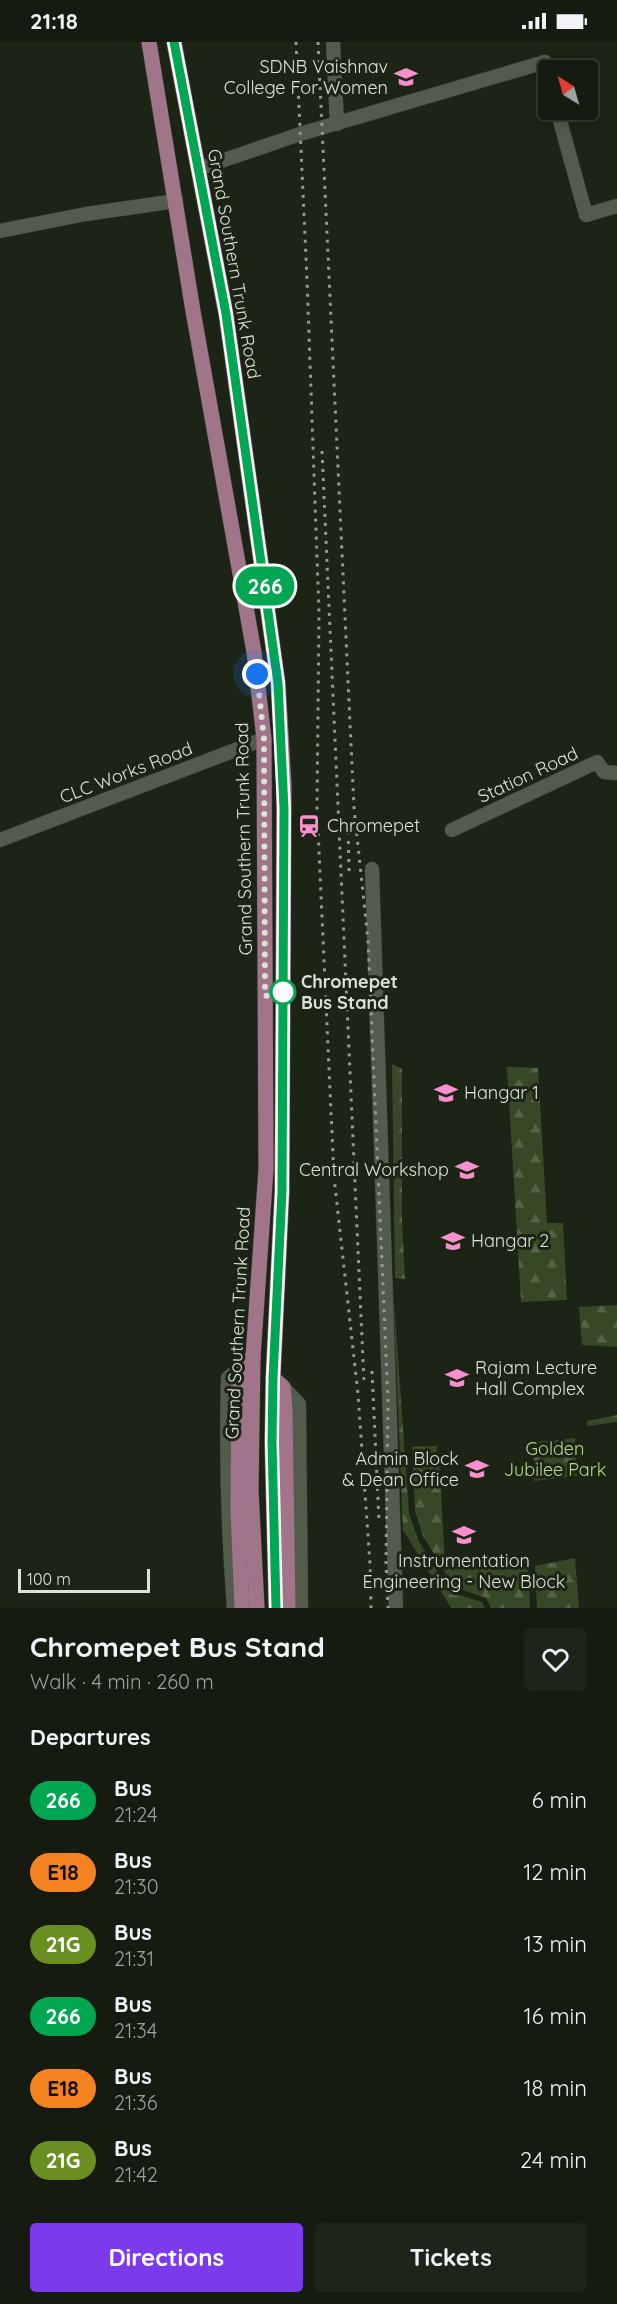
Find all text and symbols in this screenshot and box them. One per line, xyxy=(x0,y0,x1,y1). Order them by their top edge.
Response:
text: 21:18 xyxy=(30,7,78,35)
place label: SDNB Vaishnav College For Women xyxy=(224,55,388,99)
north arrow xyxy=(538,60,598,120)
map controls xyxy=(538,60,598,120)
school or university icon: SDNB Vaishnav College For Women xyxy=(393,64,419,90)
street label: Grand Southern Trunk Road xyxy=(203,147,266,381)
line badge: 266 xyxy=(230,566,300,606)
text: 266 xyxy=(247,573,283,599)
your location xyxy=(242,659,272,689)
street label: Grand Southern Trunk Road xyxy=(230,722,257,956)
street label: CLC Works Road xyxy=(56,737,195,808)
street label: Station Road xyxy=(474,741,582,808)
station icon: Chromepet xyxy=(296,813,322,839)
place label: Chromepet xyxy=(327,814,420,837)
place label: Chromepet Bus Stand xyxy=(301,970,398,1014)
marker: Chromepet Bus Stand xyxy=(270,979,296,1005)
school or university icon: Hangar 1 xyxy=(433,1080,459,1106)
place label: Hangar 1 xyxy=(464,1081,539,1104)
school or university icon: Central Workshop xyxy=(454,1157,480,1183)
place label: Central Workshop xyxy=(299,1158,449,1181)
street label: Grand Southern Trunk Road xyxy=(220,1206,255,1440)
school or university icon: Hangar 2 xyxy=(440,1228,466,1254)
place label: Hangar 2 xyxy=(471,1229,549,1252)
place label: Rajam Lecture Hall Complex xyxy=(475,1356,597,1400)
school or university icon: Rajam Lecture Hall Complex xyxy=(444,1365,470,1391)
park label: Golden Jubilee Park xyxy=(504,1437,606,1481)
place label: Admin Block & Dean Office xyxy=(342,1447,459,1491)
school or university icon: Admin Block & Dean Office xyxy=(464,1456,490,1482)
school or university icon: Instrumentation Engineering - New Block xyxy=(451,1522,477,1548)
place label: Instrumentation Engineering - New Block xyxy=(363,1549,565,1593)
scale bar xyxy=(18,1566,150,1594)
text: 100 m xyxy=(27,1569,71,1589)
button: heart xyxy=(524,1628,587,1691)
text: Chromepet Bus Stand xyxy=(30,1629,325,1664)
text: Walk · 4 min · 260 m xyxy=(30,1669,214,1694)
text: Departures xyxy=(30,1723,151,1751)
text: Bus xyxy=(114,1774,152,1802)
text: 6 min xyxy=(532,1786,587,1814)
text: 266 xyxy=(45,1787,81,1813)
text: 21:24 xyxy=(114,1802,158,1827)
text: Bus xyxy=(114,1846,152,1874)
text: 12 min xyxy=(523,1858,587,1886)
text: E18 xyxy=(47,1859,79,1885)
text: 21:30 xyxy=(114,1874,159,1899)
text: Bus xyxy=(114,1918,152,1946)
text: 13 min xyxy=(524,1930,587,1958)
text: 21G xyxy=(46,1931,80,1957)
text: 21:31 xyxy=(114,1946,154,1971)
text: Bus xyxy=(114,1990,152,2018)
text: 16 min xyxy=(524,2002,587,2030)
text: 266 xyxy=(45,2003,81,2029)
text: 21:34 xyxy=(114,2018,157,2043)
text: Bus xyxy=(114,2062,152,2090)
text: 18 min xyxy=(523,2074,587,2102)
text: E18 xyxy=(47,2075,79,2101)
text: 21:36 xyxy=(114,2090,157,2115)
text: Bus xyxy=(114,2134,152,2162)
text: 24 min xyxy=(520,2146,587,2174)
text: 21G xyxy=(46,2147,80,2173)
text: 21:42 xyxy=(114,2162,158,2187)
button: Directions xyxy=(30,2223,303,2292)
button: Tickets xyxy=(315,2223,587,2292)

